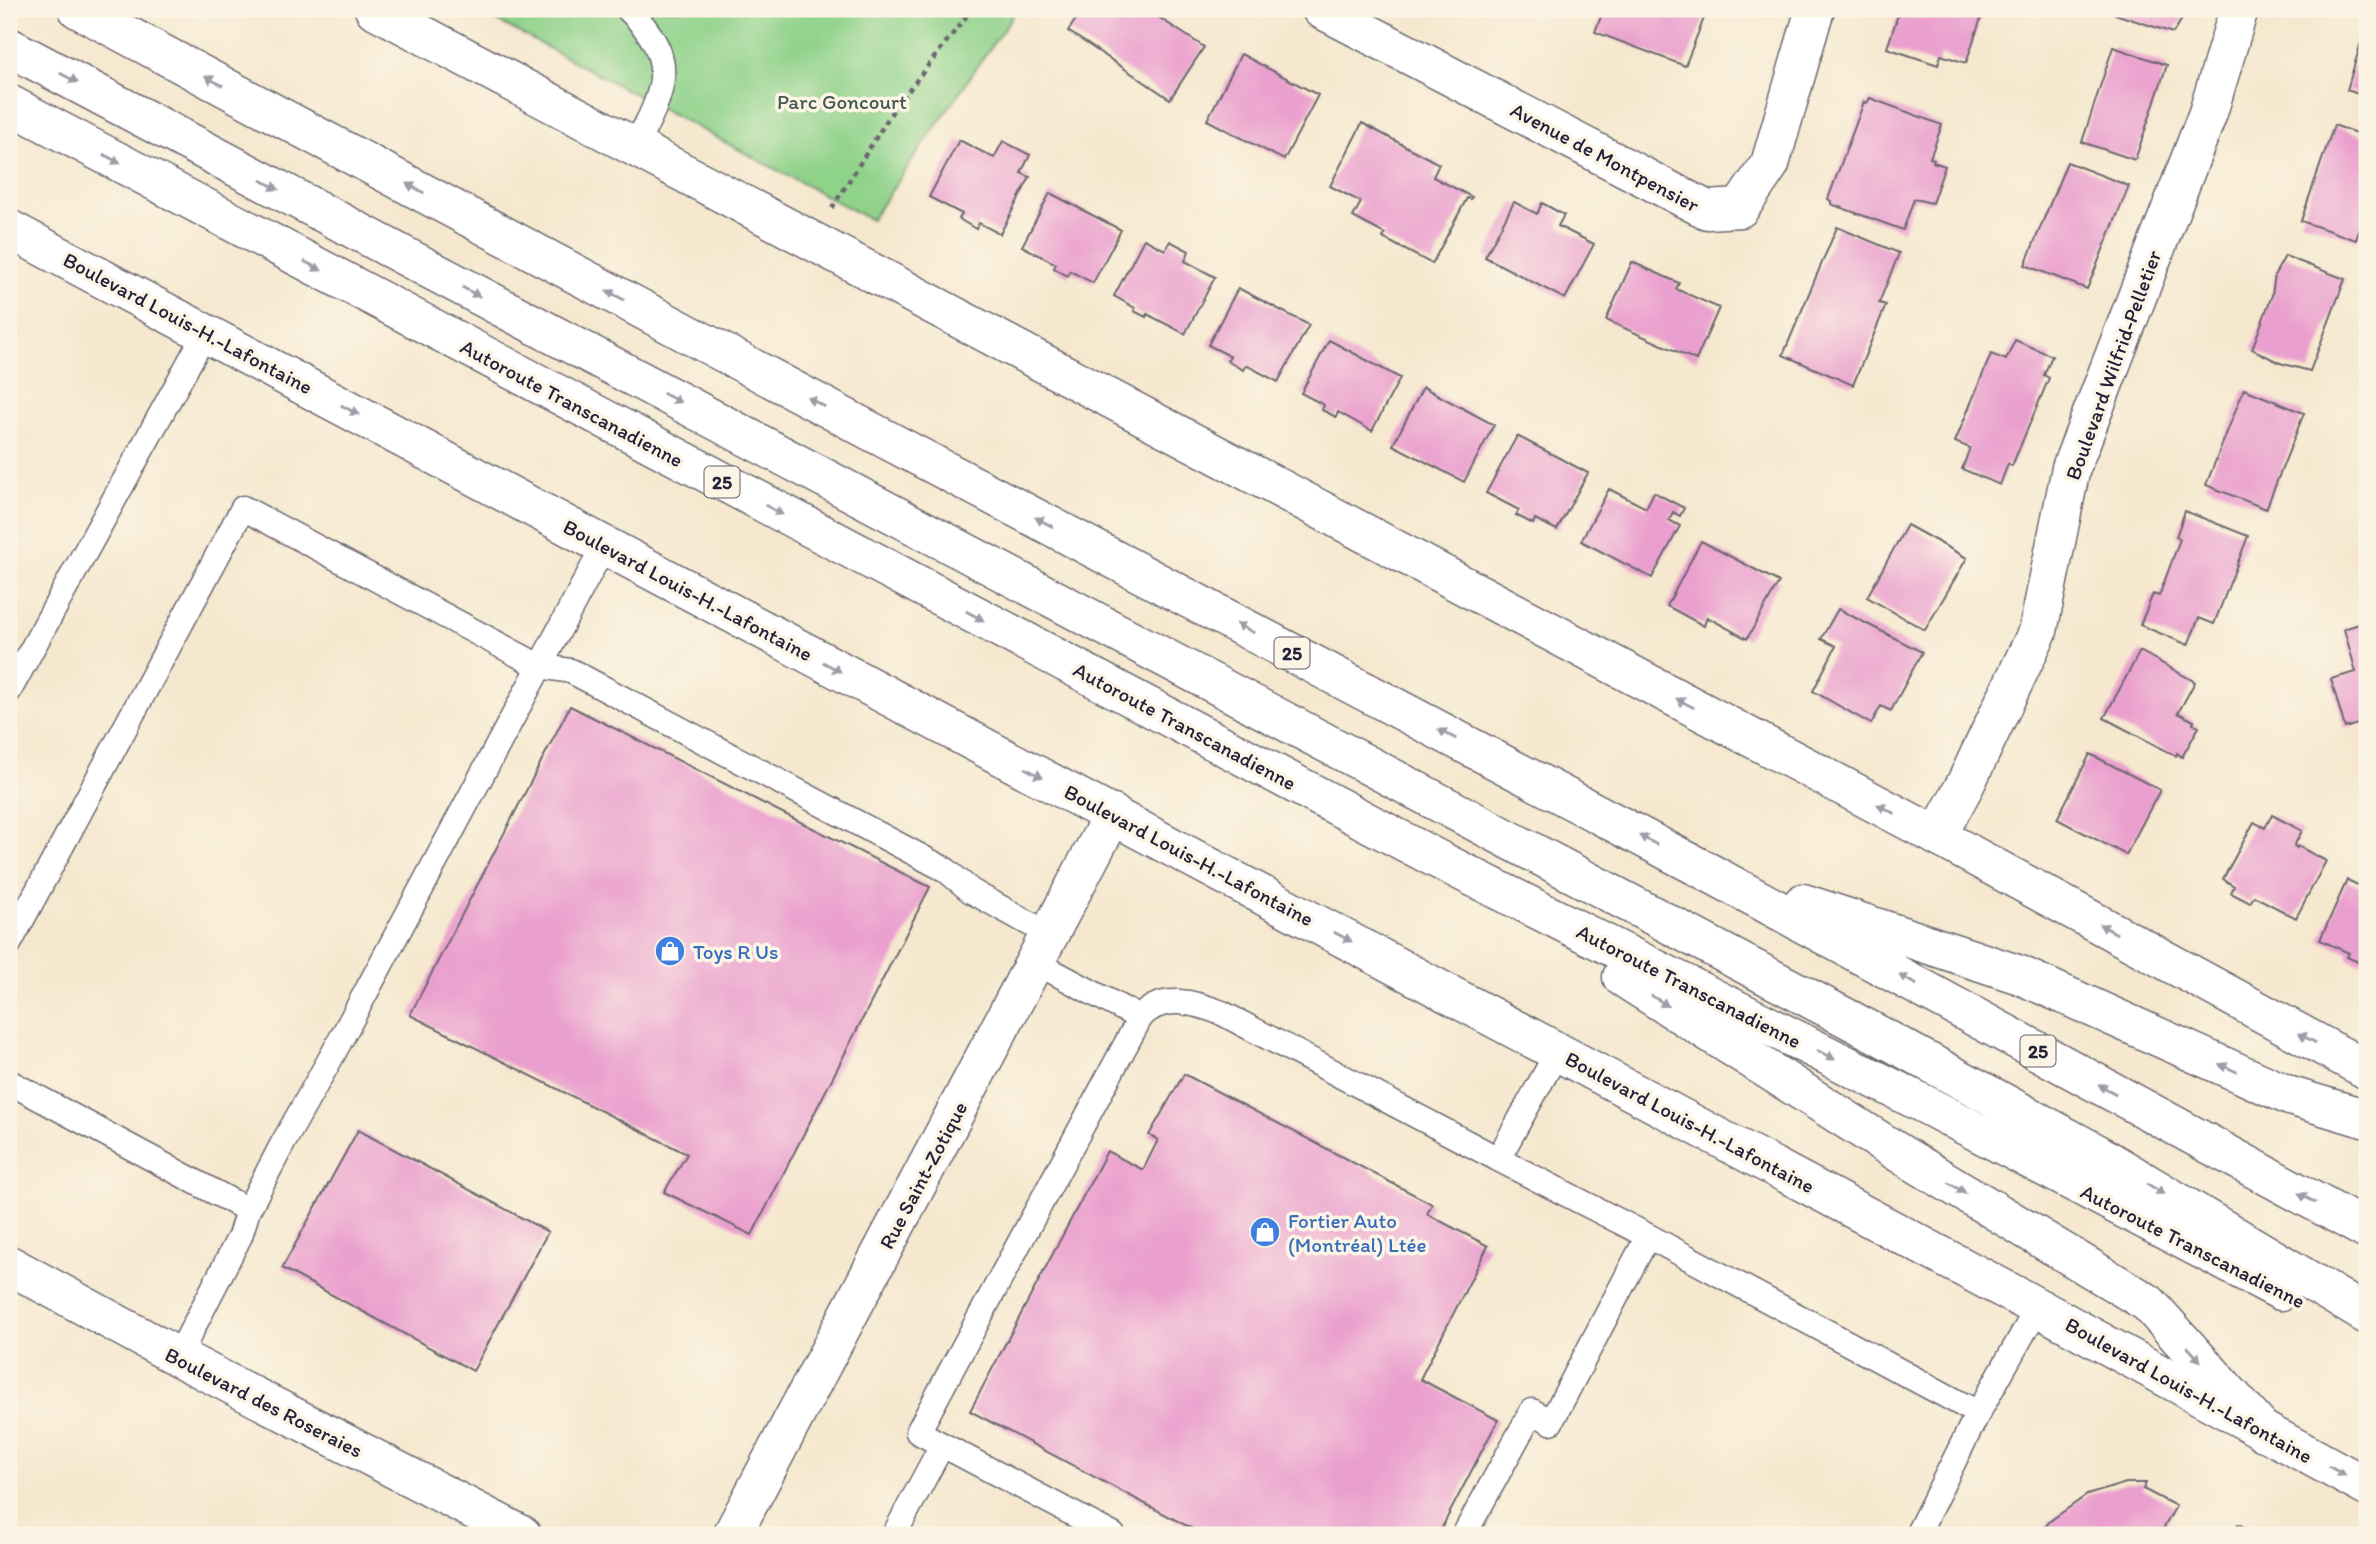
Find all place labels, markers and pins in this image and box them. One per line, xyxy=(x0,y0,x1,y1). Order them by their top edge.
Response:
shop icon: Toys R Us xyxy=(653,934,687,968)
place label: Toys R Us xyxy=(693,939,779,964)
place label: Fortier Auto (Montréal) Ltée xyxy=(1288,1208,1427,1257)
shop icon: Fortier Auto (Montréal) Ltée xyxy=(1248,1215,1282,1249)

